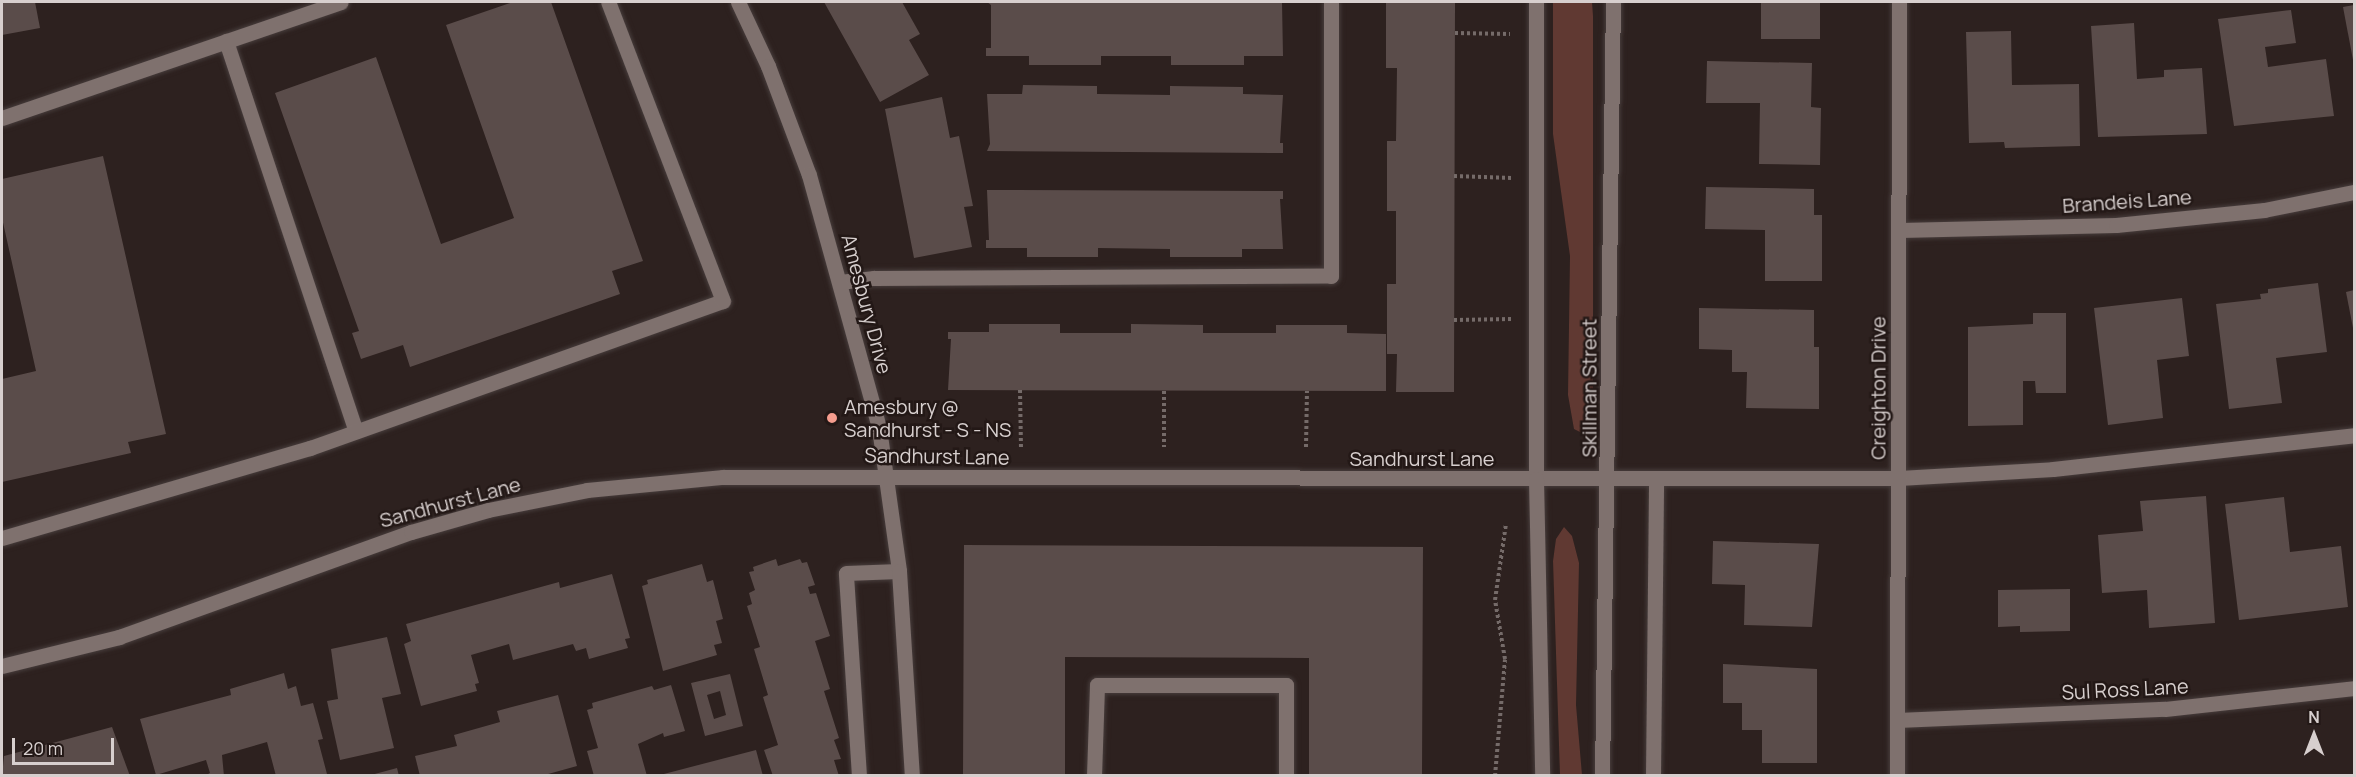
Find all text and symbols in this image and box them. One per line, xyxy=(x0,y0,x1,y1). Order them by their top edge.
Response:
street label: Brandeis Lane xyxy=(2062,185,2192,217)
street label: Amesbury Drive xyxy=(837,231,897,377)
street label: Creighton Drive xyxy=(1866,316,1890,460)
street label: Skillman Street xyxy=(1577,319,1601,457)
place label: Amesbury @ Sandhurst - S - NS xyxy=(844,394,1011,441)
marker: Amesbury @ Sandhurst - S - NS xyxy=(825,411,839,425)
street label: Sandhurst Lane xyxy=(864,443,1010,469)
street label: Sandhurst Lane xyxy=(1349,446,1495,470)
street label: Sandhurst Lane xyxy=(377,472,523,532)
street label: Sul Ross Lane xyxy=(2061,674,2189,704)
north arrow xyxy=(2284,705,2344,765)
text: N xyxy=(2308,706,2320,728)
scale bar xyxy=(15,726,117,764)
text: 20 m xyxy=(23,736,63,760)

